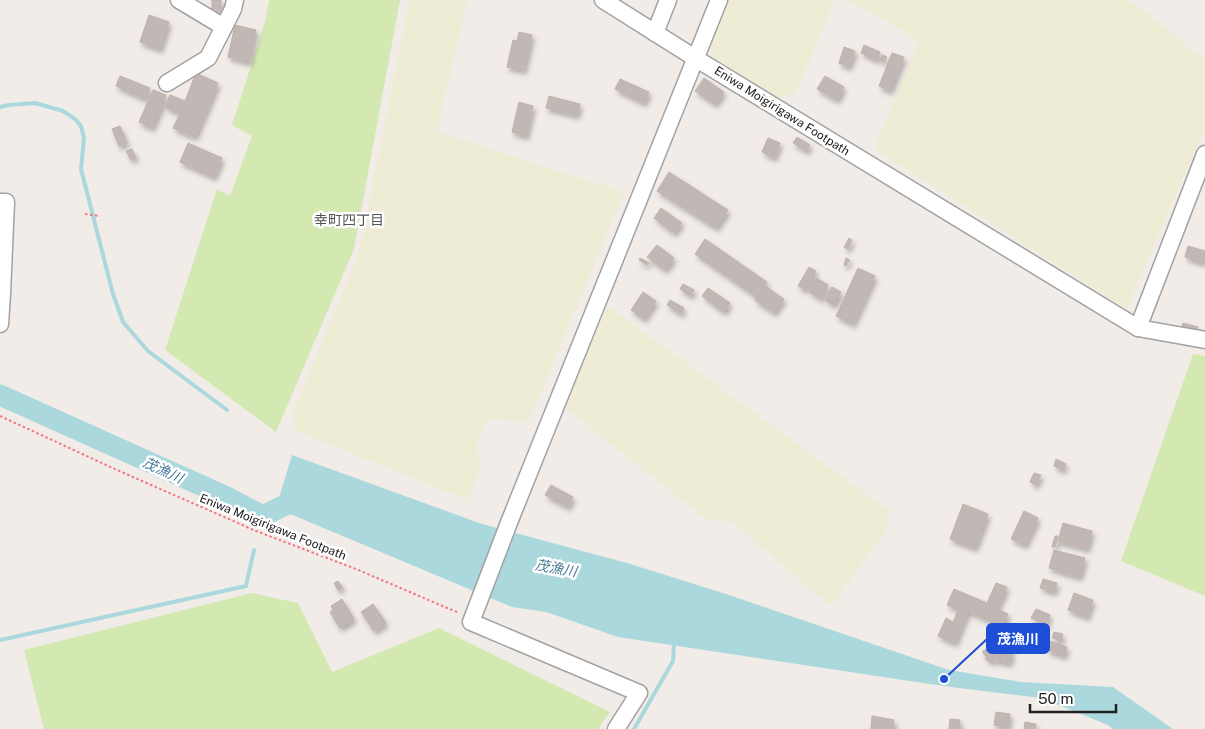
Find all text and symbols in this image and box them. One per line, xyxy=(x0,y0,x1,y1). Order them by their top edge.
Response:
street label: Eniwa Moigirigawa Footpath xyxy=(712,64,852,159)
district label: 幸町四丁目 xyxy=(314,212,384,228)
water label: 茂漁川 xyxy=(141,454,187,487)
street label: Eniwa Moigirigawa Footpath xyxy=(198,491,348,563)
water label: 茂漁川 xyxy=(534,556,580,580)
callout: 茂漁川 xyxy=(987,624,1049,653)
text: 茂漁川 xyxy=(997,631,1039,647)
scale bar xyxy=(1030,682,1116,714)
text: 50 m xyxy=(1038,690,1073,707)

